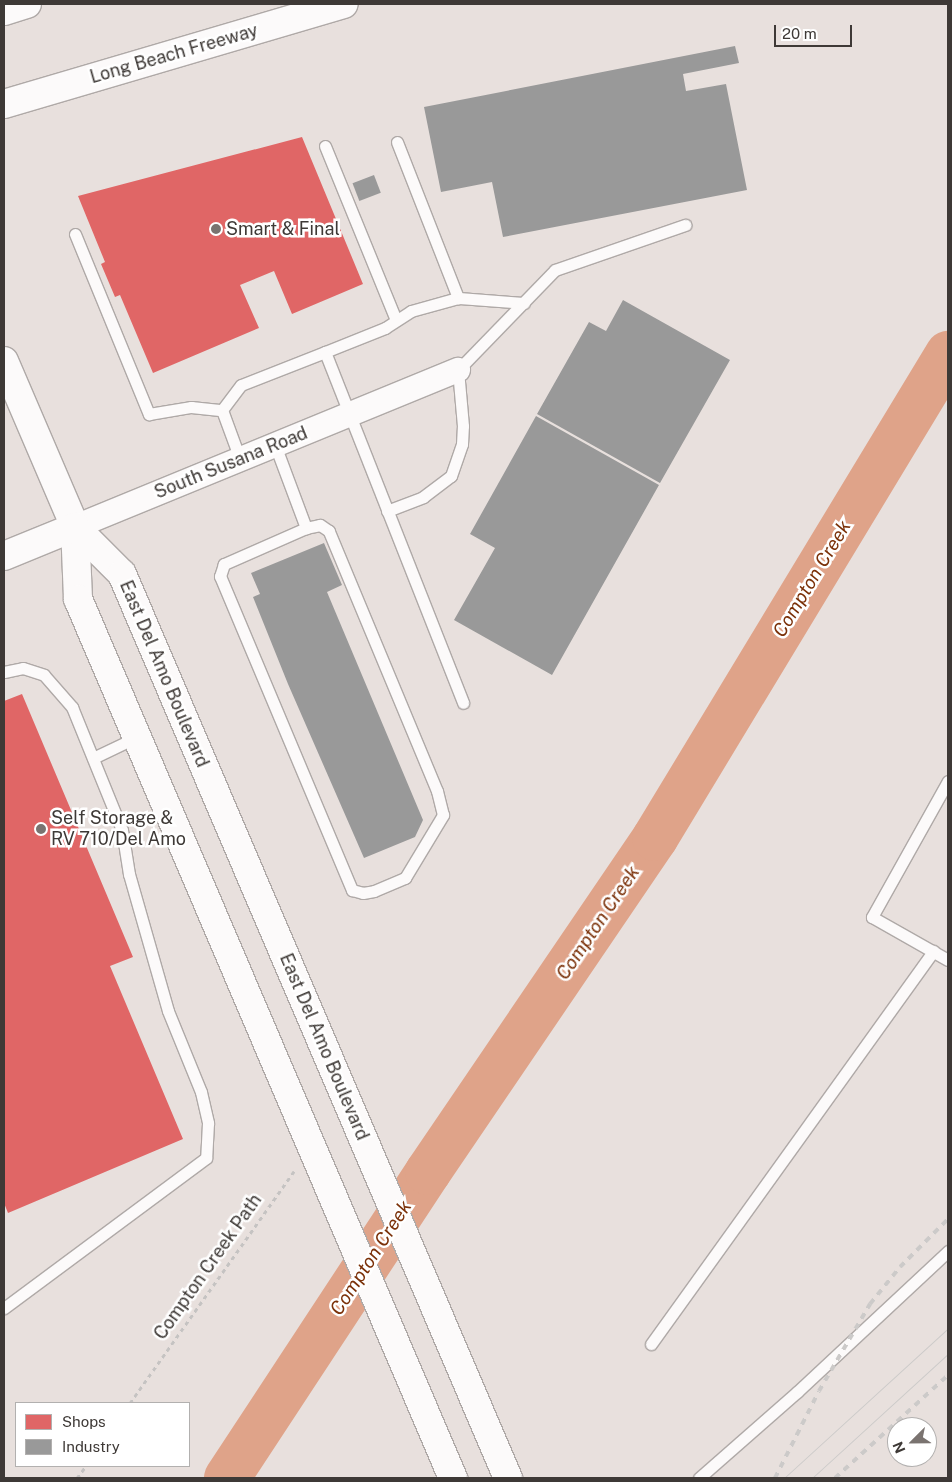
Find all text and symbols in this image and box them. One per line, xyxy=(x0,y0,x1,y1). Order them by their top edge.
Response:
scale bar xyxy=(777,15,854,47)
street label: Long Beach Freeway xyxy=(88,20,260,88)
text: 20 m xyxy=(782,25,817,42)
place label: Smart & Final xyxy=(226,218,340,240)
marker: Smart & Final xyxy=(210,223,222,235)
street label: South Susana Road xyxy=(151,422,311,504)
water label: Compton Creek xyxy=(768,516,856,642)
street label: East Del Amo Boulevard xyxy=(115,577,213,771)
place label: Self Storage & RV 710/Del Amo xyxy=(51,808,186,851)
marker: Self Storage & RV 710/Del Amo xyxy=(35,823,47,835)
water label: Compton Creek xyxy=(552,862,644,984)
street label: East Del Amo Boulevard xyxy=(275,950,373,1144)
street label: Compton Creek Path xyxy=(150,1190,266,1344)
water label: Compton Creek xyxy=(325,1196,417,1320)
legend xyxy=(15,1402,190,1467)
text: Shops xyxy=(62,1413,106,1430)
north arrow xyxy=(887,1417,937,1467)
text: Industry xyxy=(62,1438,120,1455)
text: N xyxy=(890,1439,909,1456)

